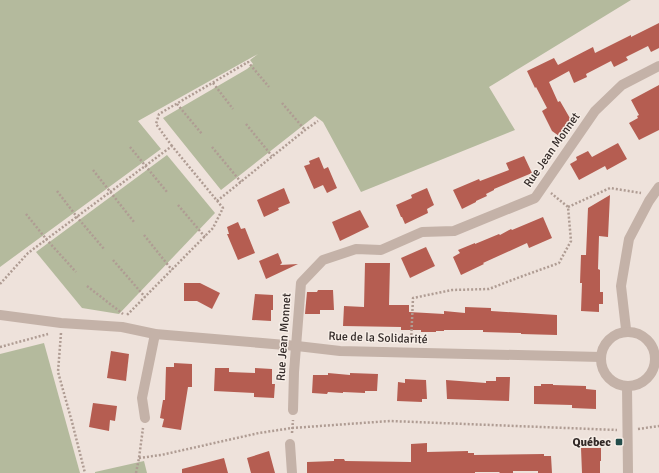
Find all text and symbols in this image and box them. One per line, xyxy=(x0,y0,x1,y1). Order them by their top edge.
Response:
street label: Rue Jean Monnet xyxy=(521,110,583,190)
street label: Rue Jean Monnet xyxy=(273,293,295,381)
street label: Rue de la Solidarité xyxy=(328,329,428,347)
place label: Québec xyxy=(572,435,611,450)
marker: Québec xyxy=(614,437,624,447)

